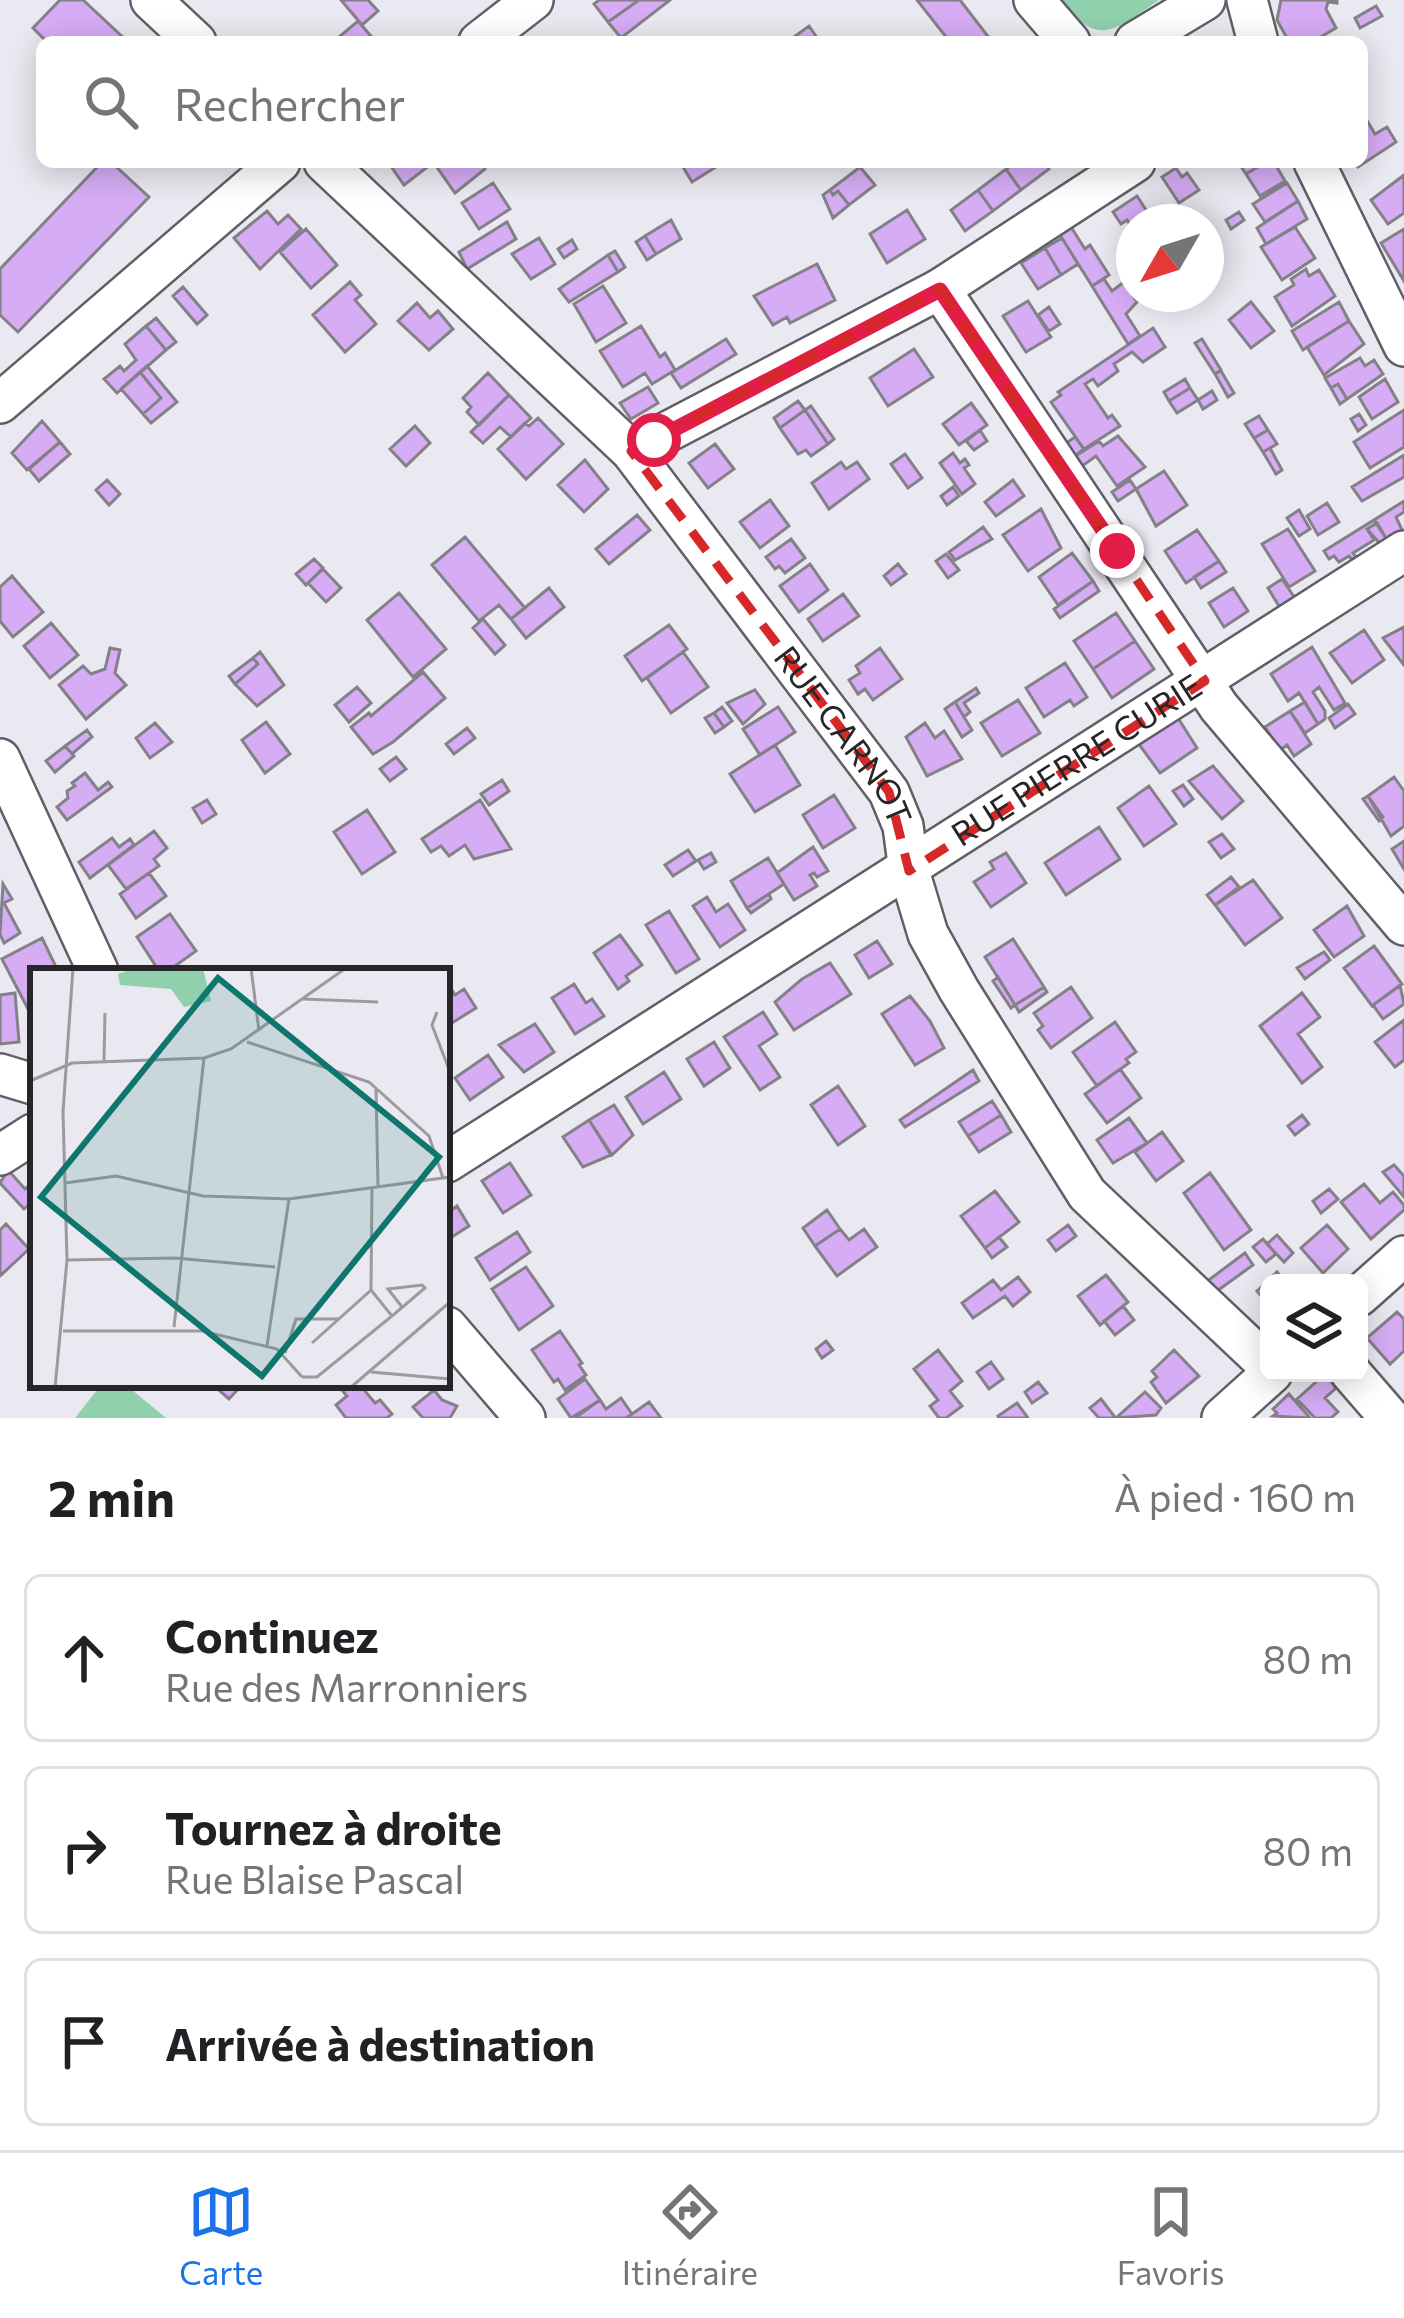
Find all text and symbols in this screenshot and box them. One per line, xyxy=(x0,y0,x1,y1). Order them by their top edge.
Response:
search box xyxy=(36,36,1368,168)
icon: search xyxy=(78,69,144,135)
text: Rechercher xyxy=(174,75,405,130)
north arrow xyxy=(1116,204,1224,312)
route start xyxy=(627,413,681,467)
route end xyxy=(1090,524,1144,578)
street label: RUE CARNOT xyxy=(767,637,922,830)
street label: RUE PIERRE CURIE xyxy=(943,664,1209,854)
inset map xyxy=(30,968,450,1388)
map controls xyxy=(1260,1274,1368,1382)
button: layers xyxy=(1260,1274,1368,1382)
text: 2 min xyxy=(48,1465,175,1528)
text: À pied · 160 m xyxy=(1114,1472,1356,1520)
text: Continuez xyxy=(165,1607,379,1662)
icon: ahead xyxy=(51,1625,117,1691)
text: 80 m xyxy=(1262,1634,1353,1682)
text: Rue des Marronniers xyxy=(165,1662,528,1710)
text: Tournez à droite xyxy=(165,1799,502,1854)
icon: right xyxy=(51,1817,117,1883)
text: 80 m xyxy=(1262,1826,1353,1874)
text: Rue Blaise Pascal xyxy=(165,1854,464,1902)
icon: arrive xyxy=(51,2009,117,2075)
text: Arrivée à destination xyxy=(165,2015,595,2070)
tab: Carte xyxy=(179,2179,263,2292)
tab: Itinéraire xyxy=(622,2179,758,2292)
tab: Favoris xyxy=(1117,2179,1225,2292)

